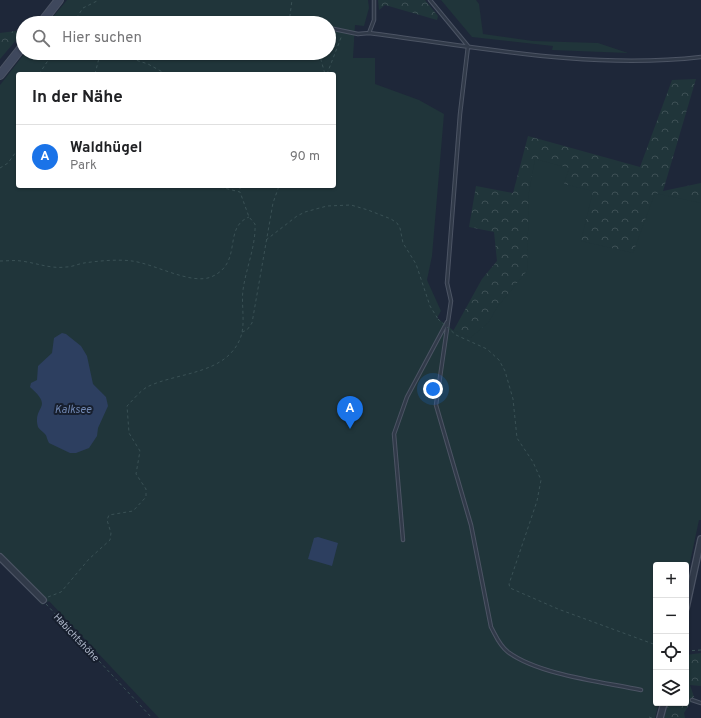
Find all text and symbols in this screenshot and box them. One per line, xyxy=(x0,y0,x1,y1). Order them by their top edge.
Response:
search box xyxy=(16,16,336,60)
icon: search xyxy=(30,27,52,49)
text: Hier suchen xyxy=(62,29,142,48)
text: In der Nähe xyxy=(32,87,123,109)
text: Waldhügel xyxy=(70,139,142,158)
text: A xyxy=(40,149,50,165)
text: 90 m xyxy=(290,149,320,165)
text: Park xyxy=(70,158,97,174)
your location xyxy=(423,379,443,399)
pin: A xyxy=(337,396,363,429)
water label: Kalksee xyxy=(55,403,92,417)
map controls xyxy=(653,562,689,706)
button: + xyxy=(653,562,689,598)
button: − xyxy=(653,598,689,634)
street label: Habichtshöhe xyxy=(50,611,102,665)
button: locate xyxy=(653,634,689,670)
button: layers xyxy=(653,670,689,706)

